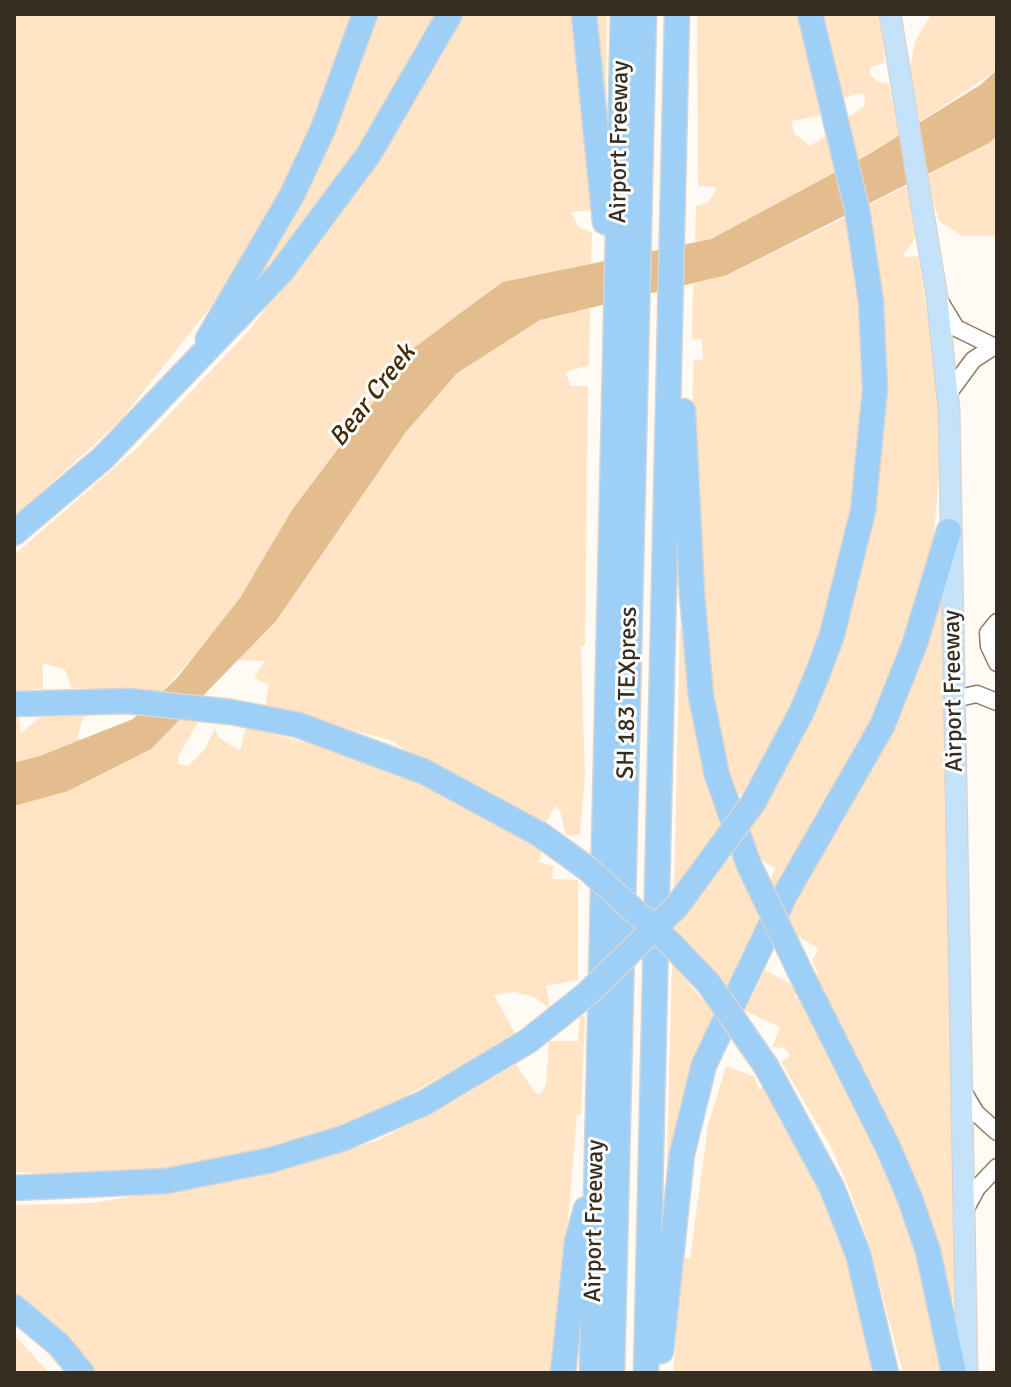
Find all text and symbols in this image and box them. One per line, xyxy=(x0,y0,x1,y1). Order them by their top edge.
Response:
street label: Airport Freeway xyxy=(604,61,636,223)
water label: Bear Creek xyxy=(323,339,423,453)
street label: SH 183 TEXpress xyxy=(612,606,644,780)
street label: Airport Freeway xyxy=(938,610,970,772)
street label: Airport Freeway xyxy=(579,1140,611,1302)

